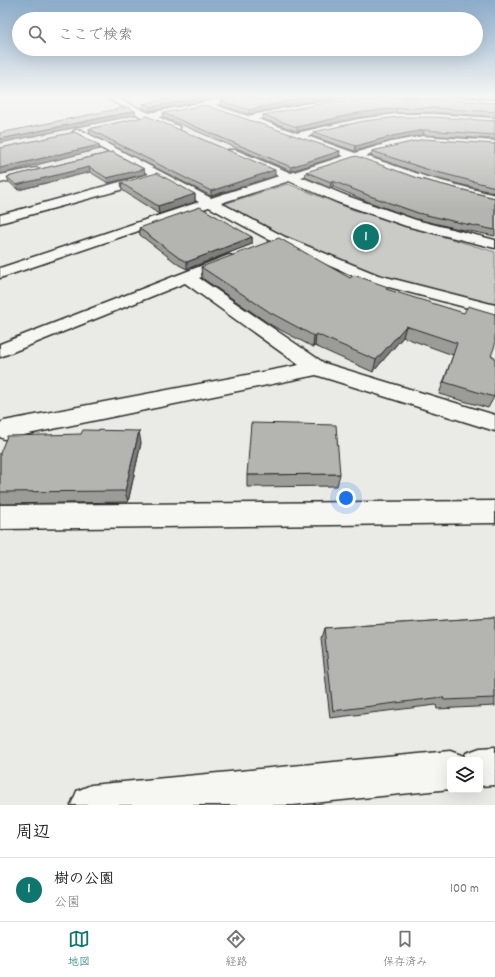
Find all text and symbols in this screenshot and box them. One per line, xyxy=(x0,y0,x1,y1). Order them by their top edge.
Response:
search box xyxy=(12,12,483,56)
icon: search xyxy=(26,23,48,45)
text: ここで検索 xyxy=(58,25,133,47)
pin: 1 xyxy=(353,222,379,252)
your location xyxy=(336,488,356,508)
map controls xyxy=(447,757,483,793)
button: layers xyxy=(447,757,483,793)
text: 周辺 xyxy=(16,822,50,846)
text: 樹の公園 xyxy=(54,869,114,891)
text: 1 xyxy=(28,880,30,899)
text: 100 m xyxy=(450,880,479,899)
text: 公園 xyxy=(54,894,80,913)
tab: 地図 xyxy=(68,928,90,971)
tab: 経路 xyxy=(225,928,247,971)
tab: 保存済み xyxy=(383,928,427,971)

